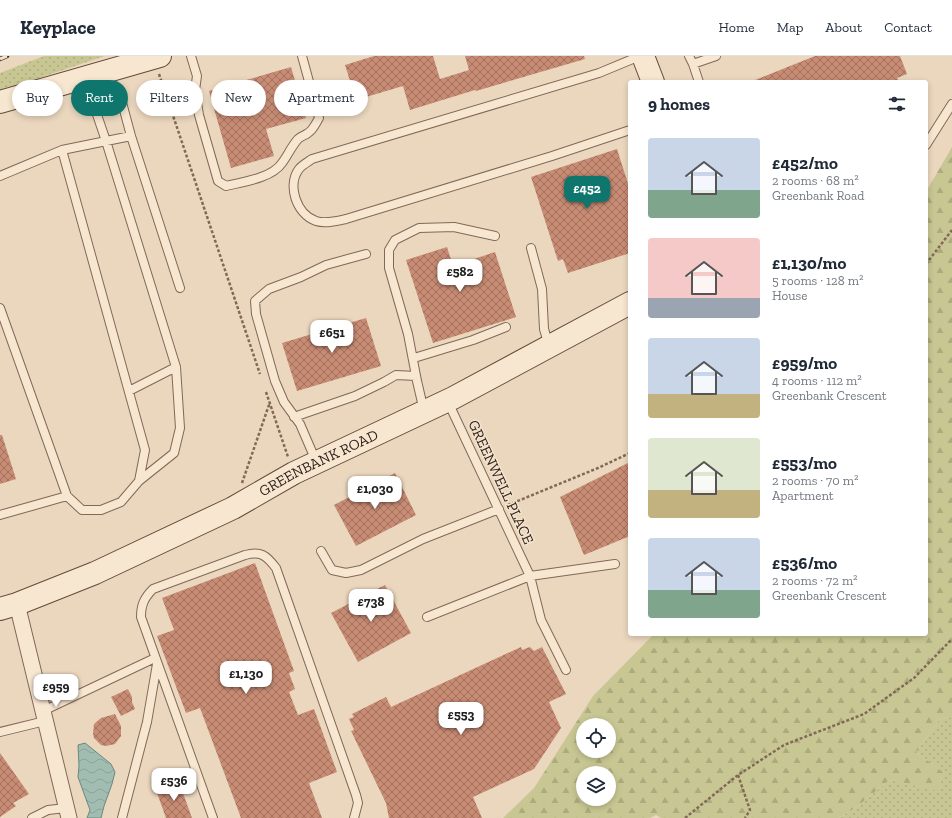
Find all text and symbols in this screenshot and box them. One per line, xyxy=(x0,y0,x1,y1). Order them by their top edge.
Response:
text: Keyplace xyxy=(20,16,96,39)
text: Home xyxy=(719,19,755,36)
text: Map xyxy=(777,19,803,36)
text: About xyxy=(825,19,862,36)
text: Contact xyxy=(884,19,932,36)
chip: Buy xyxy=(12,80,63,116)
chip: Rent xyxy=(71,80,128,116)
chip: Filters xyxy=(136,80,203,116)
chip: New xyxy=(211,80,266,116)
chip: Apartment xyxy=(274,80,368,116)
icon: filters xyxy=(886,93,908,115)
text: 9 homes xyxy=(648,94,710,114)
text: £452/mo xyxy=(772,153,838,173)
icon: home xyxy=(680,154,728,202)
text: 2 rooms · 68 m² xyxy=(772,173,859,188)
pin: £452 xyxy=(563,176,611,210)
text: £452 xyxy=(573,181,601,196)
text: Greenbank Road xyxy=(772,188,864,203)
text: £1,130/mo xyxy=(772,253,846,273)
icon: home xyxy=(680,254,728,302)
pin: £582 xyxy=(436,259,484,293)
text: £582 xyxy=(446,264,474,279)
text: 5 rooms · 128 m² xyxy=(772,273,863,288)
text: House xyxy=(772,288,807,303)
pin: £651 xyxy=(308,320,356,354)
text: £651 xyxy=(319,325,345,340)
text: £959/mo xyxy=(772,353,837,373)
icon: home xyxy=(680,354,728,402)
text: 4 rooms · 112 m² xyxy=(772,373,862,388)
text: Greenbank Crescent xyxy=(772,388,887,403)
street label: GREENWELL PLACE xyxy=(464,417,538,547)
street label: GREENBANK ROAD xyxy=(256,426,381,500)
text: £553/mo xyxy=(772,453,837,473)
icon: home xyxy=(680,454,728,502)
text: 2 rooms · 70 m² xyxy=(772,473,858,488)
pin: £1,030 xyxy=(342,476,408,510)
text: £1,030 xyxy=(357,481,393,496)
text: Apartment xyxy=(772,488,834,503)
text: £536/mo xyxy=(772,553,837,573)
icon: home xyxy=(680,554,728,602)
text: 2 rooms · 72 m² xyxy=(772,573,858,588)
text: Greenbank Crescent xyxy=(772,588,887,603)
pin: £738 xyxy=(347,589,395,623)
text: £738 xyxy=(358,594,384,609)
pin: £1,130 xyxy=(213,661,279,695)
text: £1,130 xyxy=(229,666,263,681)
pin: £959 xyxy=(32,674,80,708)
text: £959 xyxy=(42,679,70,694)
pin: £553 xyxy=(437,702,485,736)
text: £553 xyxy=(448,707,474,722)
map controls xyxy=(576,718,616,806)
button: locate xyxy=(576,718,616,758)
button: layers xyxy=(576,766,616,806)
pin: £536 xyxy=(150,768,198,802)
text: £536 xyxy=(160,773,188,788)

